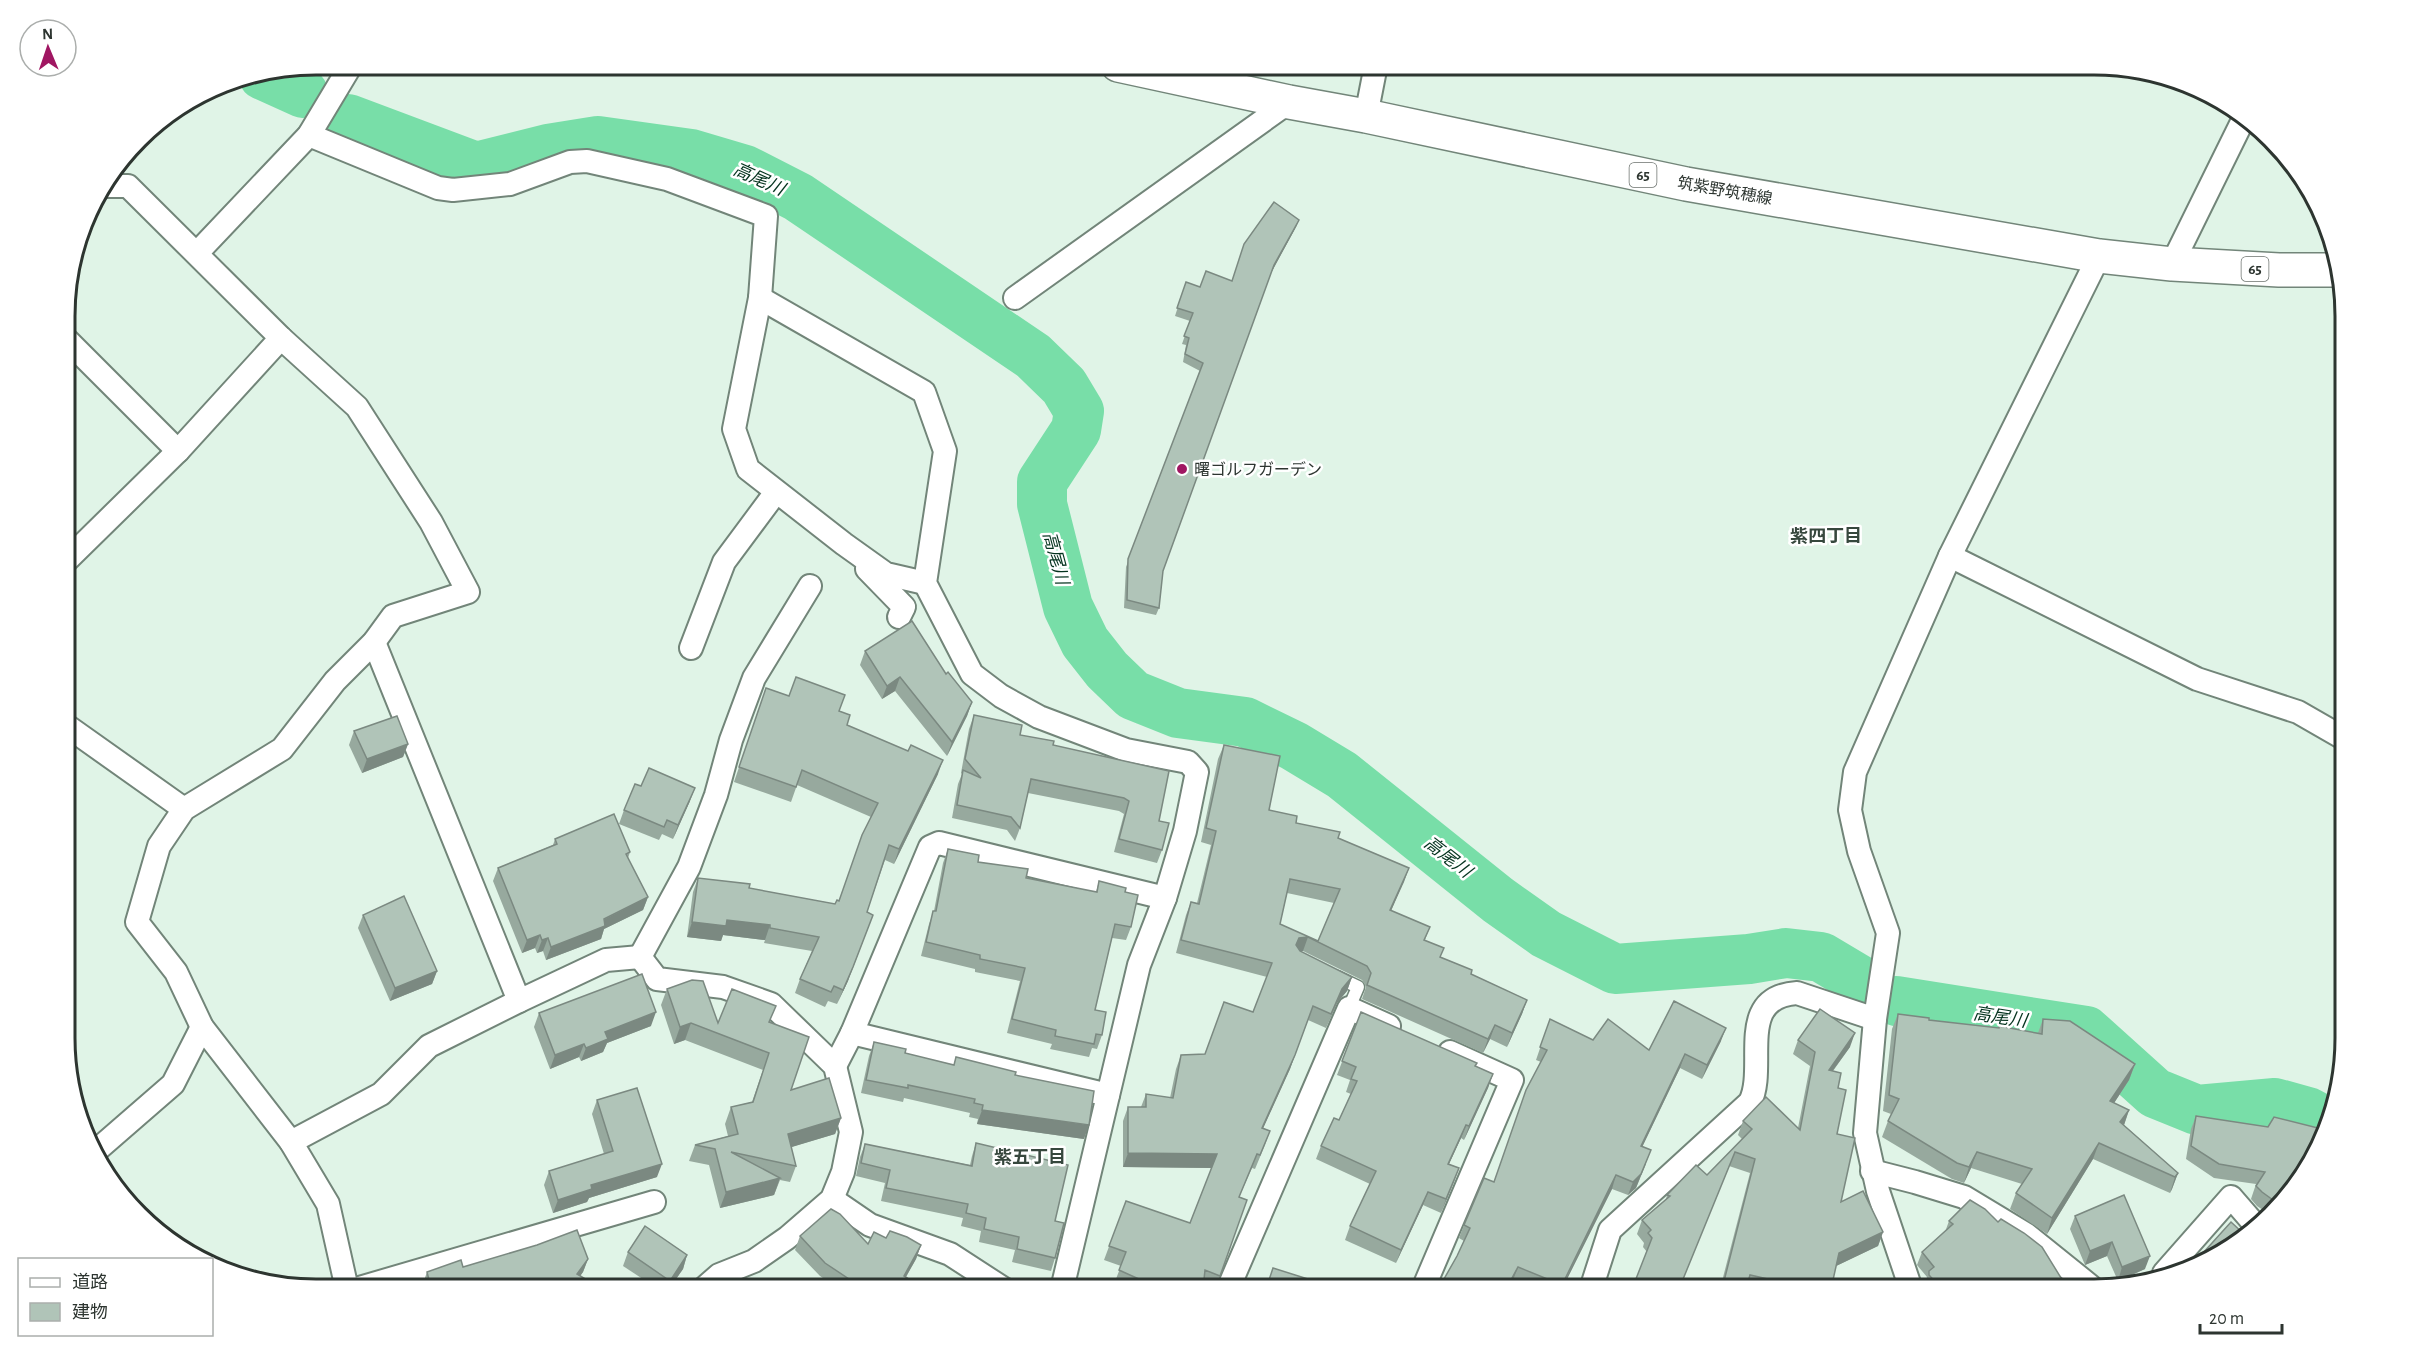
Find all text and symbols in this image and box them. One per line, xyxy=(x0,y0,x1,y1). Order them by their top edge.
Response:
north arrow xyxy=(18,18,78,78)
text: N xyxy=(42,26,53,42)
water label: 高尾川 xyxy=(730,159,790,200)
road number: 65 xyxy=(1630,163,1656,187)
street label: 筑紫野筑穂線 xyxy=(1676,174,1774,207)
road number: 65 xyxy=(2242,257,2268,281)
place label: 曙ゴルフガーデン xyxy=(1194,461,1322,478)
marker: 曙ゴルフガーデン xyxy=(1175,462,1189,476)
district label: 紫四丁目 xyxy=(1790,527,1862,546)
water label: 高尾川 xyxy=(1039,529,1073,589)
water label: 高尾川 xyxy=(1421,832,1477,883)
water label: 高尾川 xyxy=(1972,1003,2030,1031)
district label: 紫五丁目 xyxy=(994,1148,1066,1167)
legend xyxy=(18,1258,213,1336)
text: 道路 xyxy=(72,1272,108,1292)
scale bar xyxy=(2200,1297,2282,1335)
text: 建物 xyxy=(72,1302,108,1322)
text: 20 m xyxy=(2209,1310,2244,1328)

